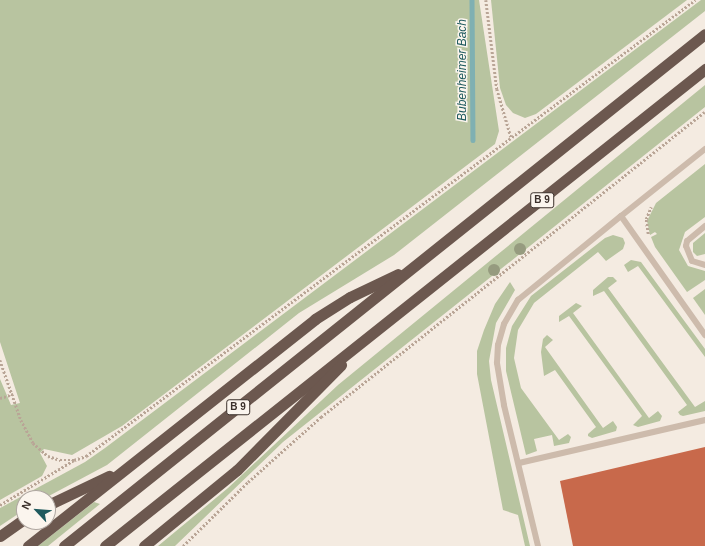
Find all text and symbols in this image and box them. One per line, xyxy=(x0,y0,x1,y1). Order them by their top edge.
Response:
water label: Bubenheimer Bach xyxy=(456,19,470,121)
road number: B 9 xyxy=(530,192,554,208)
road number: B 9 xyxy=(226,399,250,415)
north arrow xyxy=(16,490,56,530)
text: N xyxy=(19,499,33,511)

